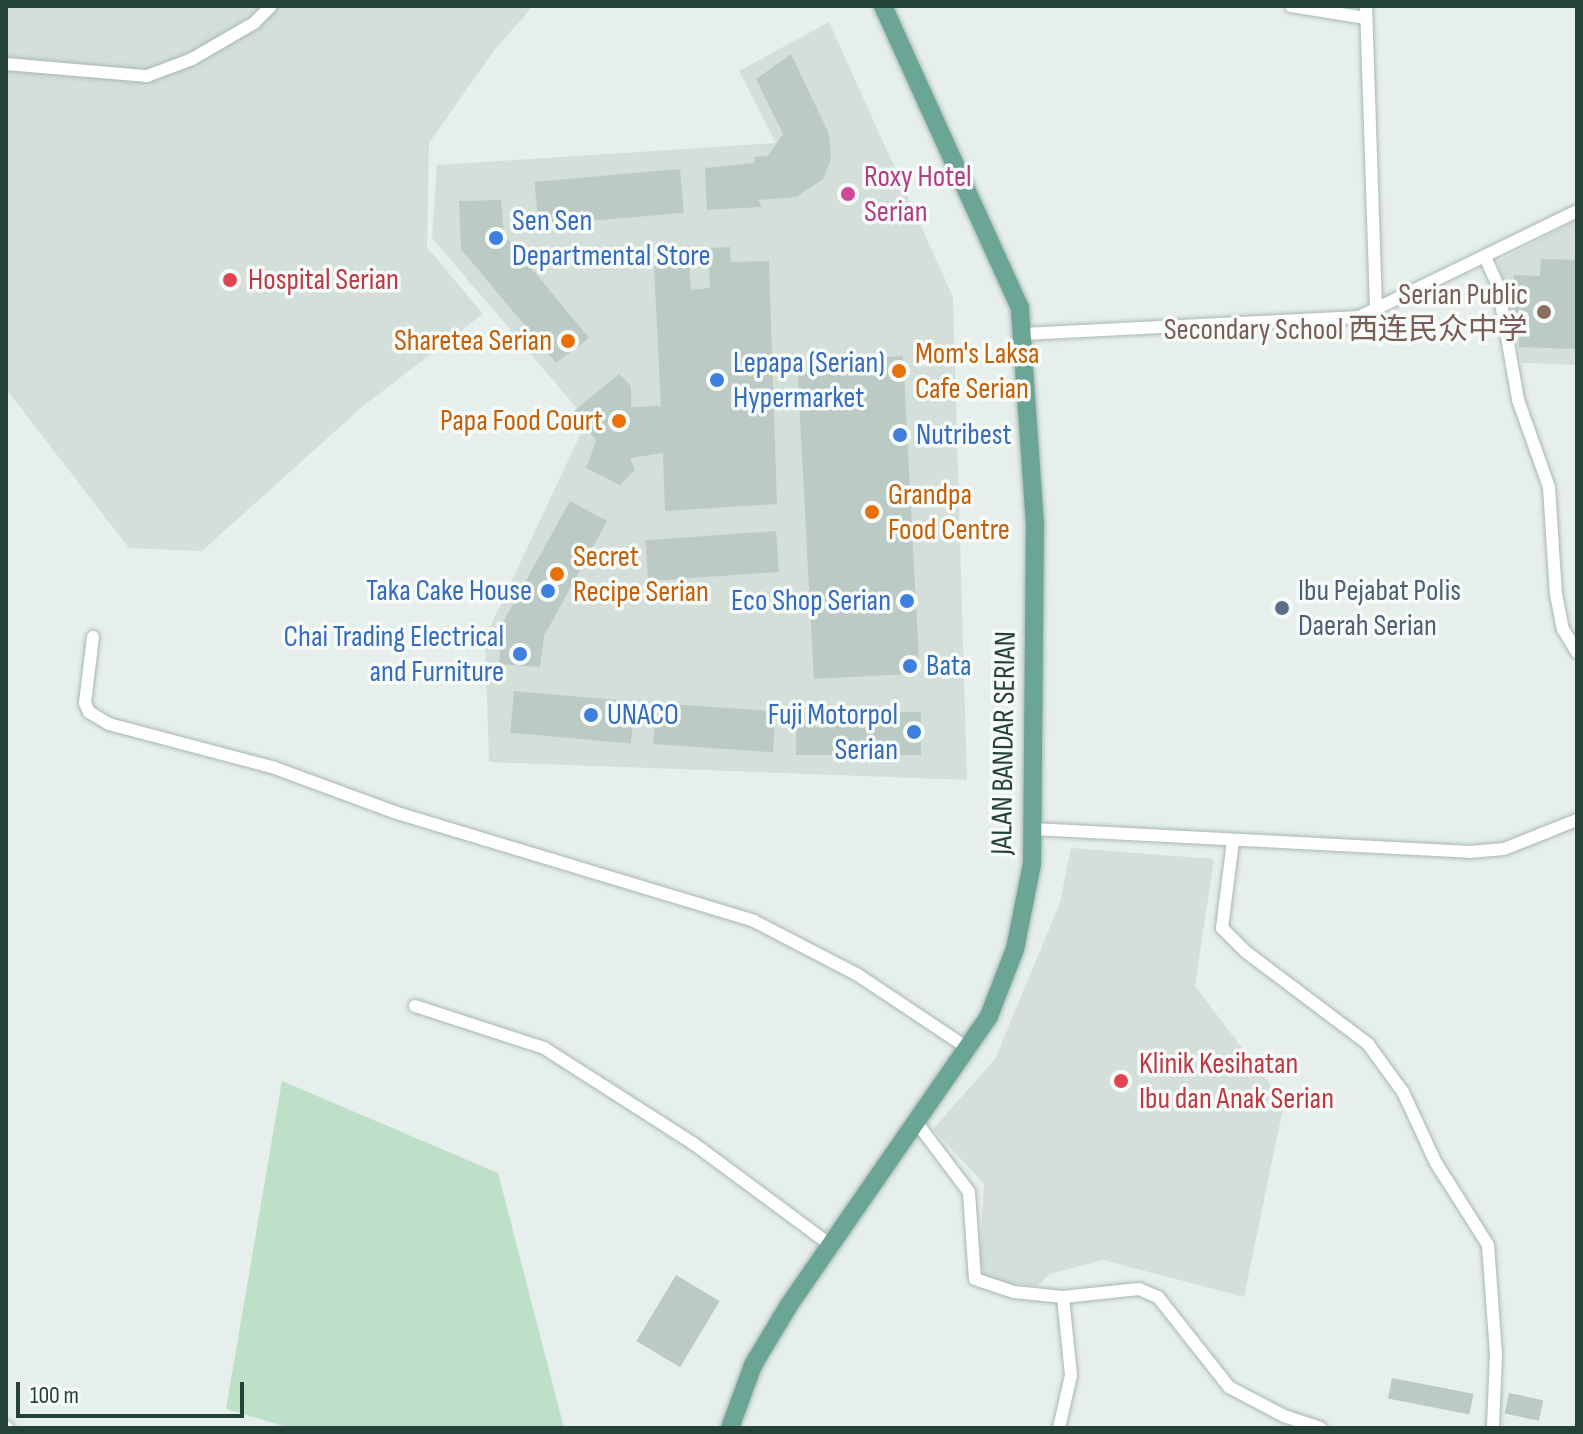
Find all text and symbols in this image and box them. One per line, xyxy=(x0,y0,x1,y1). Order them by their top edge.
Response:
place label: Roxy Hotel Serian xyxy=(864,159,972,230)
marker: Roxy Hotel Serian xyxy=(839,185,857,203)
place label: Sen Sen Departmental Store xyxy=(512,203,711,274)
marker: Sen Sen Departmental Store xyxy=(487,229,505,247)
place label: Hospital Serian xyxy=(248,262,399,298)
marker: Hospital Serian xyxy=(219,269,241,291)
place label: Serian Public Secondary School 西连民众中学 xyxy=(1164,277,1528,348)
marker: Serian Public Secondary School 西连民众中学 xyxy=(1535,303,1553,321)
place label: Sharetea Serian xyxy=(394,323,552,359)
marker: Sharetea Serian xyxy=(559,332,577,350)
place label: Mom's Laksa Cafe Serian xyxy=(915,336,1040,406)
place label: Lepapa (Serian) Hypermarket xyxy=(733,345,885,416)
marker: Mom's Laksa Cafe Serian xyxy=(890,362,908,380)
marker: Lepapa (Serian) Hypermarket xyxy=(708,371,726,389)
place label: Papa Food Court xyxy=(440,403,603,439)
marker: Papa Food Court xyxy=(610,412,628,430)
place label: Nutribest xyxy=(916,417,1012,453)
marker: Nutribest xyxy=(891,426,909,444)
place label: Grandpa Food Centre xyxy=(888,477,1010,548)
marker: Grandpa Food Centre xyxy=(863,503,881,521)
place label: Secret Recipe Serian xyxy=(573,539,709,610)
marker: Secret Recipe Serian xyxy=(548,565,566,583)
place label: Taka Cake House xyxy=(366,573,532,609)
place label: Ibu Pejabat Polis Daerah Serian xyxy=(1298,573,1461,644)
marker: Taka Cake House xyxy=(539,582,557,600)
place label: Eco Shop Serian xyxy=(731,583,891,619)
marker: Eco Shop Serian xyxy=(898,592,916,610)
marker: Ibu Pejabat Polis Daerah Serian xyxy=(1273,599,1291,617)
place label: Chai Trading Electrical and Furniture xyxy=(284,619,504,690)
street label: JALAN BANDAR SERIAN xyxy=(984,631,1024,855)
marker: Chai Trading Electrical and Furniture xyxy=(511,645,529,663)
place label: Bata xyxy=(926,648,972,684)
marker: Bata xyxy=(901,657,919,675)
place label: UNACO xyxy=(607,697,679,733)
place label: Fuji Motorpol Serian xyxy=(768,697,898,768)
marker: UNACO xyxy=(582,706,600,724)
marker: Fuji Motorpol Serian xyxy=(905,723,923,741)
place label: Klinik Kesihatan Ibu dan Anak Serian xyxy=(1139,1046,1334,1116)
marker: Klinik Kesihatan Ibu dan Anak Serian xyxy=(1110,1070,1132,1092)
scale bar xyxy=(20,1366,248,1416)
text: 100 m xyxy=(30,1381,79,1410)

